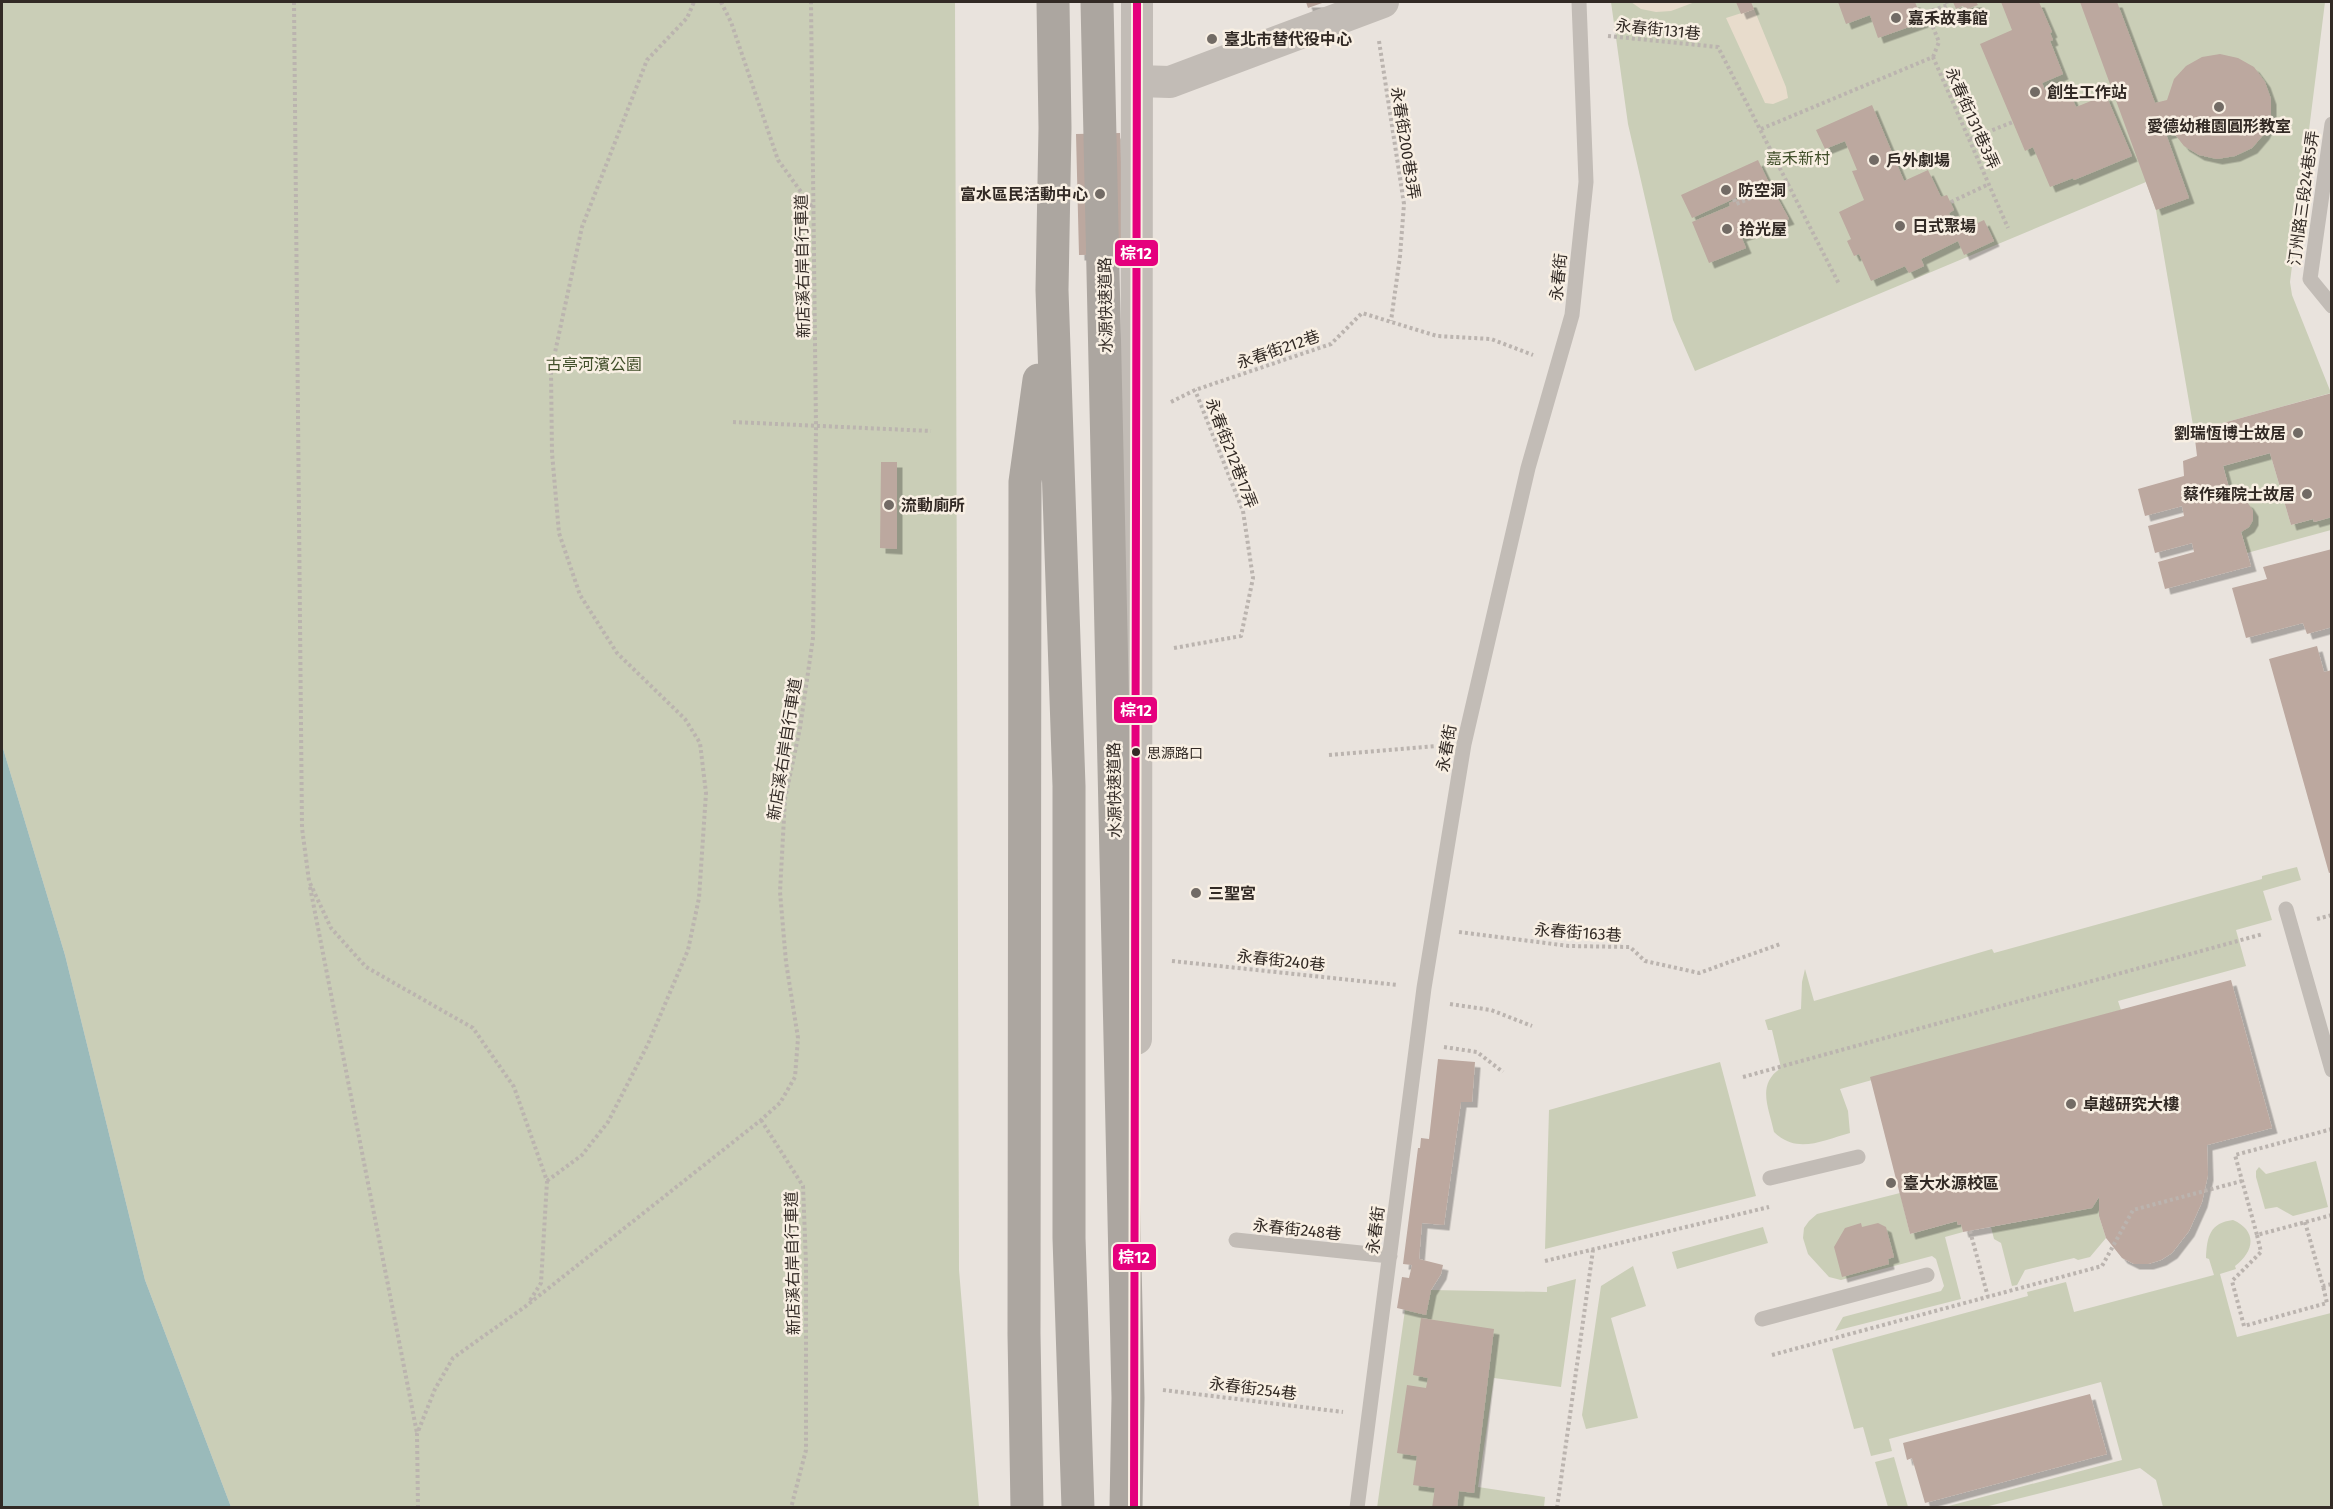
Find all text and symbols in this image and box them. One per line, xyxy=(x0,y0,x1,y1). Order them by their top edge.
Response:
place label: 嘉禾故事館 xyxy=(1908,9,1988,28)
marker: 嘉禾故事館 xyxy=(1889,11,1903,25)
street label: 永春街131巷 xyxy=(1614,16,1701,43)
place label: 臺北市替代役中心 xyxy=(1224,30,1352,49)
marker: 臺北市替代役中心 xyxy=(1205,32,1219,46)
street label: 永春街131巷3弄 xyxy=(1942,64,2003,172)
place label: 創生工作站 xyxy=(2047,83,2127,102)
street label: 永春街200巷3弄 xyxy=(1387,85,1424,201)
marker: 創生工作站 xyxy=(2028,85,2042,99)
marker: 愛德幼稚園圓形教室 xyxy=(2212,100,2226,114)
place label: 愛德幼稚園圓形教室 xyxy=(2147,117,2291,136)
street label: 汀州路三段24巷5弄 xyxy=(2285,129,2322,267)
park label: 嘉禾新村 xyxy=(1766,149,1830,168)
place label: 戶外劇場 xyxy=(1886,151,1950,170)
marker: 戶外劇場 xyxy=(1867,153,1881,167)
place label: 防空洞 xyxy=(1738,181,1786,200)
marker: 防空洞 xyxy=(1719,183,1733,197)
place label: 富水區民活動中心 xyxy=(960,185,1088,204)
marker: 富水區民活動中心 xyxy=(1093,187,1107,201)
street label: 新店溪右岸自行車道 xyxy=(792,194,813,338)
place label: 日式聚場 xyxy=(1912,217,1976,236)
marker: 日式聚場 xyxy=(1893,219,1907,233)
place label: 拾光屋 xyxy=(1739,220,1787,239)
marker: 拾光屋 xyxy=(1720,222,1734,236)
line badge: 棕12 xyxy=(1114,239,1159,267)
text: 棕12 xyxy=(1120,244,1152,263)
street label: 永春街 xyxy=(1547,252,1570,302)
street label: 水源快速道路 xyxy=(1095,257,1116,353)
street label: 永春街212巷 xyxy=(1234,326,1322,373)
park label: 古亭河濱公園 xyxy=(546,355,642,374)
street label: 永春街212巷17弄 xyxy=(1202,395,1261,511)
place label: 劉瑞恆博士故居 xyxy=(2174,424,2286,443)
marker: 劉瑞恆博士故居 xyxy=(2291,426,2305,440)
place label: 蔡作雍院士故居 xyxy=(2183,485,2295,504)
marker: 蔡作雍院士故居 xyxy=(2300,487,2314,501)
place label: 流動廁所 xyxy=(901,496,965,515)
marker: 流動廁所 xyxy=(882,498,896,512)
street label: 新店溪右岸自行車道 xyxy=(764,676,805,822)
line badge: 棕12 xyxy=(1113,696,1158,724)
text: 棕12 xyxy=(1120,701,1152,720)
street label: 永春街 xyxy=(1433,723,1460,773)
street label: 水源快速道路 xyxy=(1104,742,1125,838)
place label: 思源路口 xyxy=(1147,745,1203,762)
marker: 思源路口 xyxy=(1130,746,1142,758)
place label: 三聖宮 xyxy=(1208,884,1256,903)
marker: 三聖宮 xyxy=(1189,886,1203,900)
street label: 永春街163巷 xyxy=(1534,920,1622,945)
street label: 永春街240巷 xyxy=(1236,946,1326,975)
place label: 卓越研究大樓 xyxy=(2083,1095,2179,1114)
marker: 卓越研究大樓 xyxy=(2064,1097,2078,1111)
place label: 臺大水源校區 xyxy=(1903,1174,1999,1193)
marker: 臺大水源校區 xyxy=(1884,1176,1898,1190)
street label: 新店溪右岸自行車道 xyxy=(782,1191,803,1335)
street label: 永春街 xyxy=(1363,1205,1388,1255)
street label: 永春街248巷 xyxy=(1252,1215,1342,1244)
line badge: 棕12 xyxy=(1112,1243,1157,1271)
text: 棕12 xyxy=(1118,1248,1150,1267)
street label: 永春街254巷 xyxy=(1208,1374,1298,1403)

